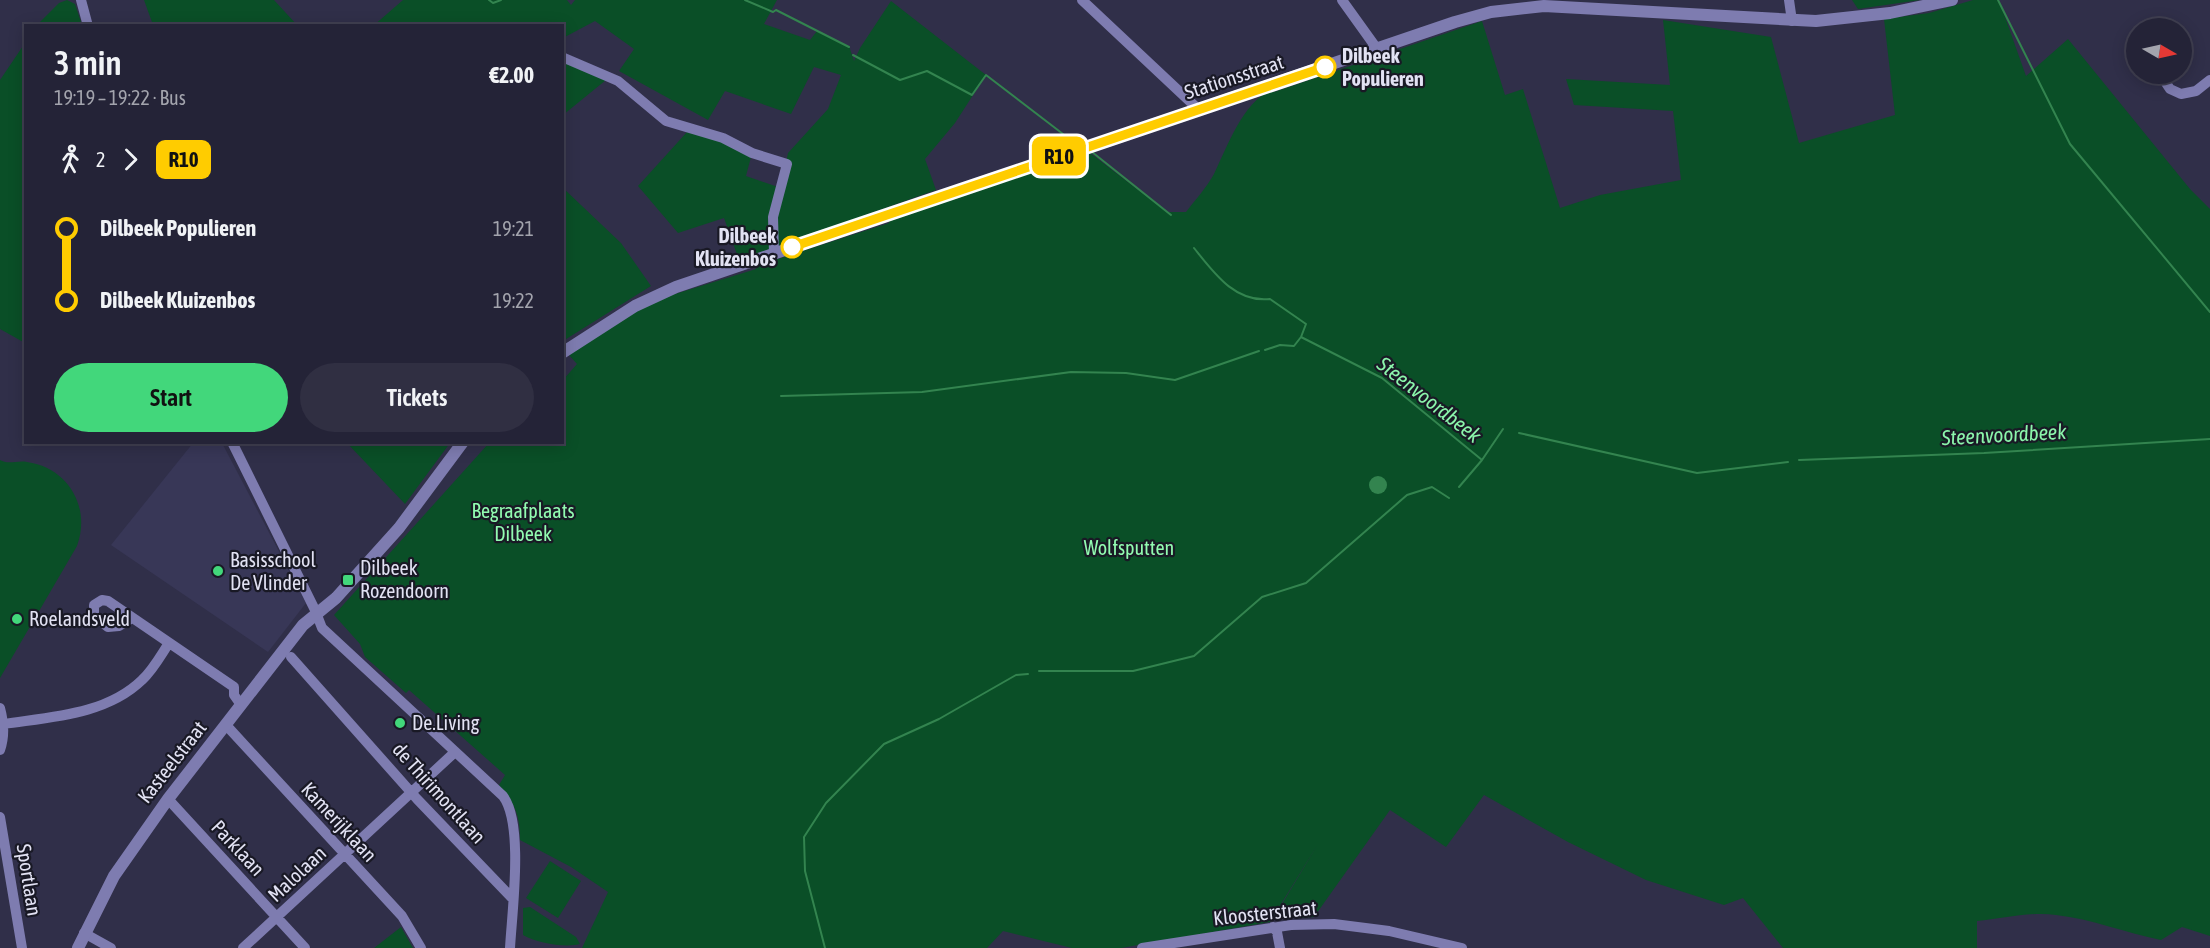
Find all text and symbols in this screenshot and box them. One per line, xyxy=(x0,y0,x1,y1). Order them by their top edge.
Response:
north arrow xyxy=(2126,18,2192,84)
map controls xyxy=(2126,18,2192,84)
text: 3 min xyxy=(54,44,121,82)
place label: Dilbeek Populieren xyxy=(1342,44,1424,90)
street label: Stationsstraat xyxy=(1181,50,1286,103)
marker: Dilbeek Populieren xyxy=(1314,56,1336,78)
text: €2.00 xyxy=(489,62,534,88)
text: 19:19 – 19:22 · Bus xyxy=(54,86,186,109)
line badge: R10 xyxy=(1024,136,1094,176)
icon: walk xyxy=(54,143,87,176)
icon: forward xyxy=(114,143,147,176)
text: R10 xyxy=(1044,144,1074,168)
text: R10 xyxy=(168,147,199,171)
text: 2 xyxy=(96,148,105,171)
text: Dilbeek Populieren xyxy=(100,215,256,241)
text: 19:21 xyxy=(493,217,534,240)
place label: Dilbeek Kluizenbos xyxy=(695,224,776,270)
marker: Dilbeek Kluizenbos xyxy=(781,236,803,258)
text: Dilbeek Kluizenbos xyxy=(100,287,255,313)
text: 19:22 xyxy=(493,289,534,312)
water label: Steenvoordbeek xyxy=(1372,351,1487,448)
button: Start xyxy=(54,363,288,432)
button: Tickets xyxy=(300,363,534,432)
water label: Steenvoordbeek xyxy=(1940,419,2068,449)
park label: Begraafplaats Dilbeek xyxy=(472,499,574,545)
park label: Wolfsputten xyxy=(1084,536,1174,559)
place label: Basisschool De Vlinder xyxy=(230,548,316,594)
place label: Dilbeek Rozendoorn xyxy=(360,556,449,602)
marker: Basisschool De Vlinder xyxy=(211,564,225,578)
marker: Dilbeek Rozendoorn xyxy=(341,573,355,587)
place label: Roelandsveld xyxy=(29,607,130,630)
marker: Roelandsveld xyxy=(10,612,24,626)
place label: De.Living xyxy=(412,711,480,734)
street label: Kasteelstraat xyxy=(133,716,211,807)
marker: De.Living xyxy=(393,716,407,730)
street label: de Thirimontlaan xyxy=(388,738,491,848)
street label: Kamerijklaan xyxy=(297,777,382,866)
street label: Parklaan xyxy=(207,815,270,880)
street label: Malolaan xyxy=(263,841,330,906)
street label: Sportlaan xyxy=(12,842,47,917)
street label: Kloosterstraat xyxy=(1212,896,1318,929)

